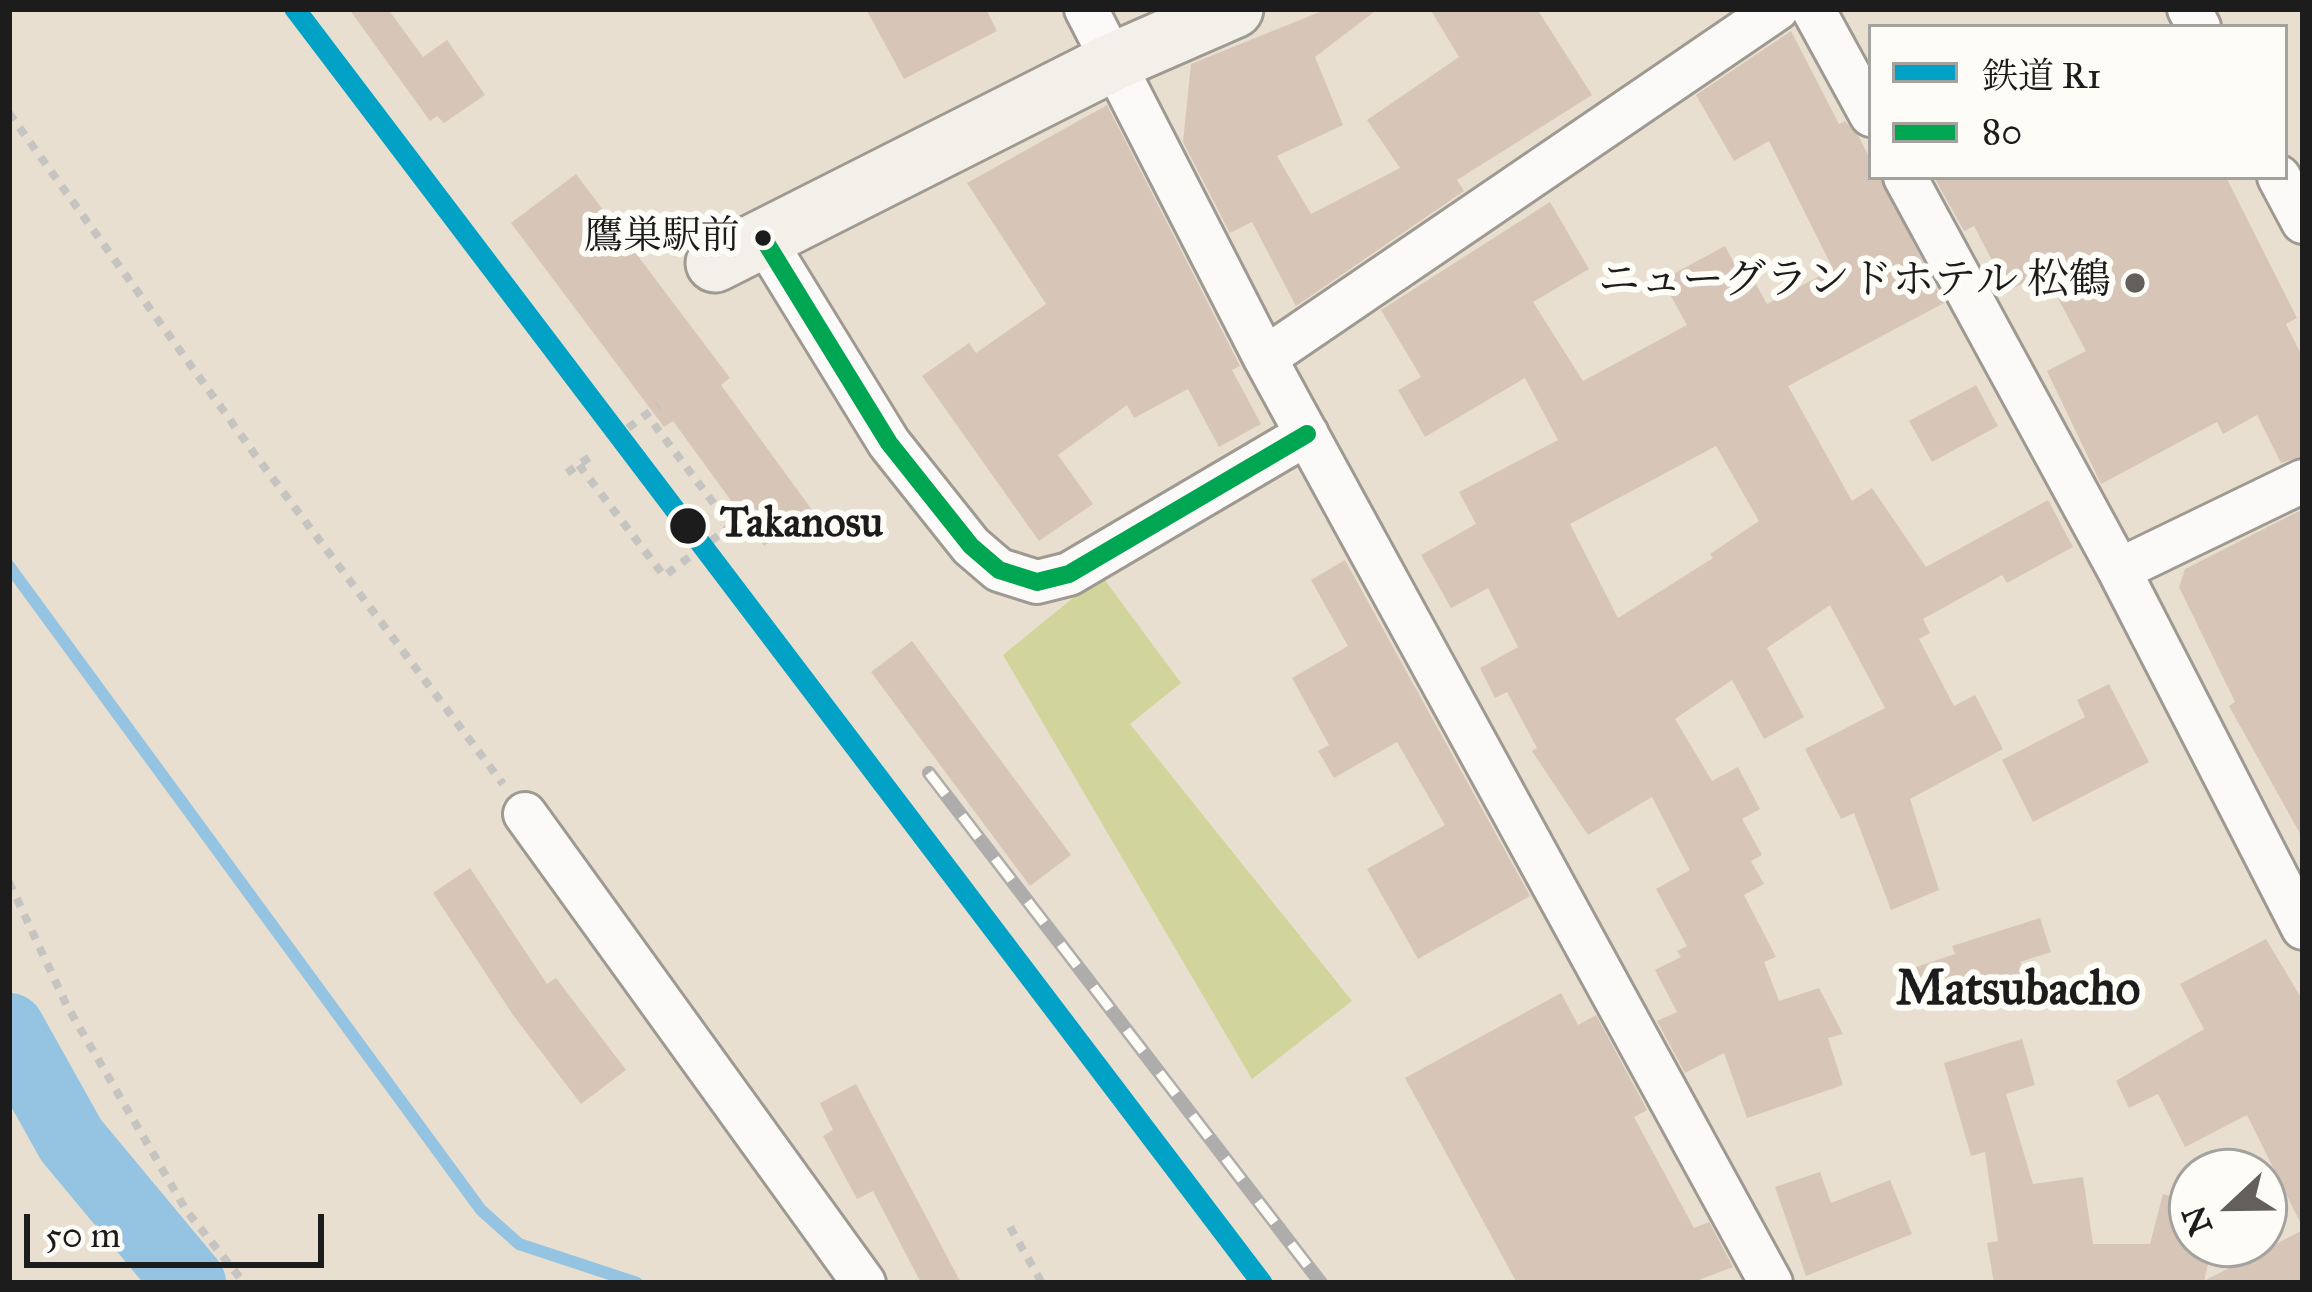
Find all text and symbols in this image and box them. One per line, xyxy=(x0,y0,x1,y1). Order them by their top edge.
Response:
legend xyxy=(1868,24,2288,180)
text: 鉄道 R1 xyxy=(1982,54,2101,98)
text: 80 xyxy=(1982,110,2022,154)
place label: 鷹巣駅前 xyxy=(584,215,740,261)
marker: 鷹巣駅前 xyxy=(752,227,774,249)
place label: ニューグランドホテル 松鶴 xyxy=(1598,258,2111,308)
marker: ニューグランドホテル 松鶴 xyxy=(2122,270,2148,296)
place label: Takanosu xyxy=(720,501,883,551)
marker: Takanosu xyxy=(667,505,709,547)
district label: Matsubacho xyxy=(1896,963,2140,1021)
north arrow xyxy=(2168,1148,2288,1268)
scale bar xyxy=(30,1190,330,1264)
text: N xyxy=(2174,1200,2221,1241)
text: 50 m xyxy=(45,1213,121,1257)

